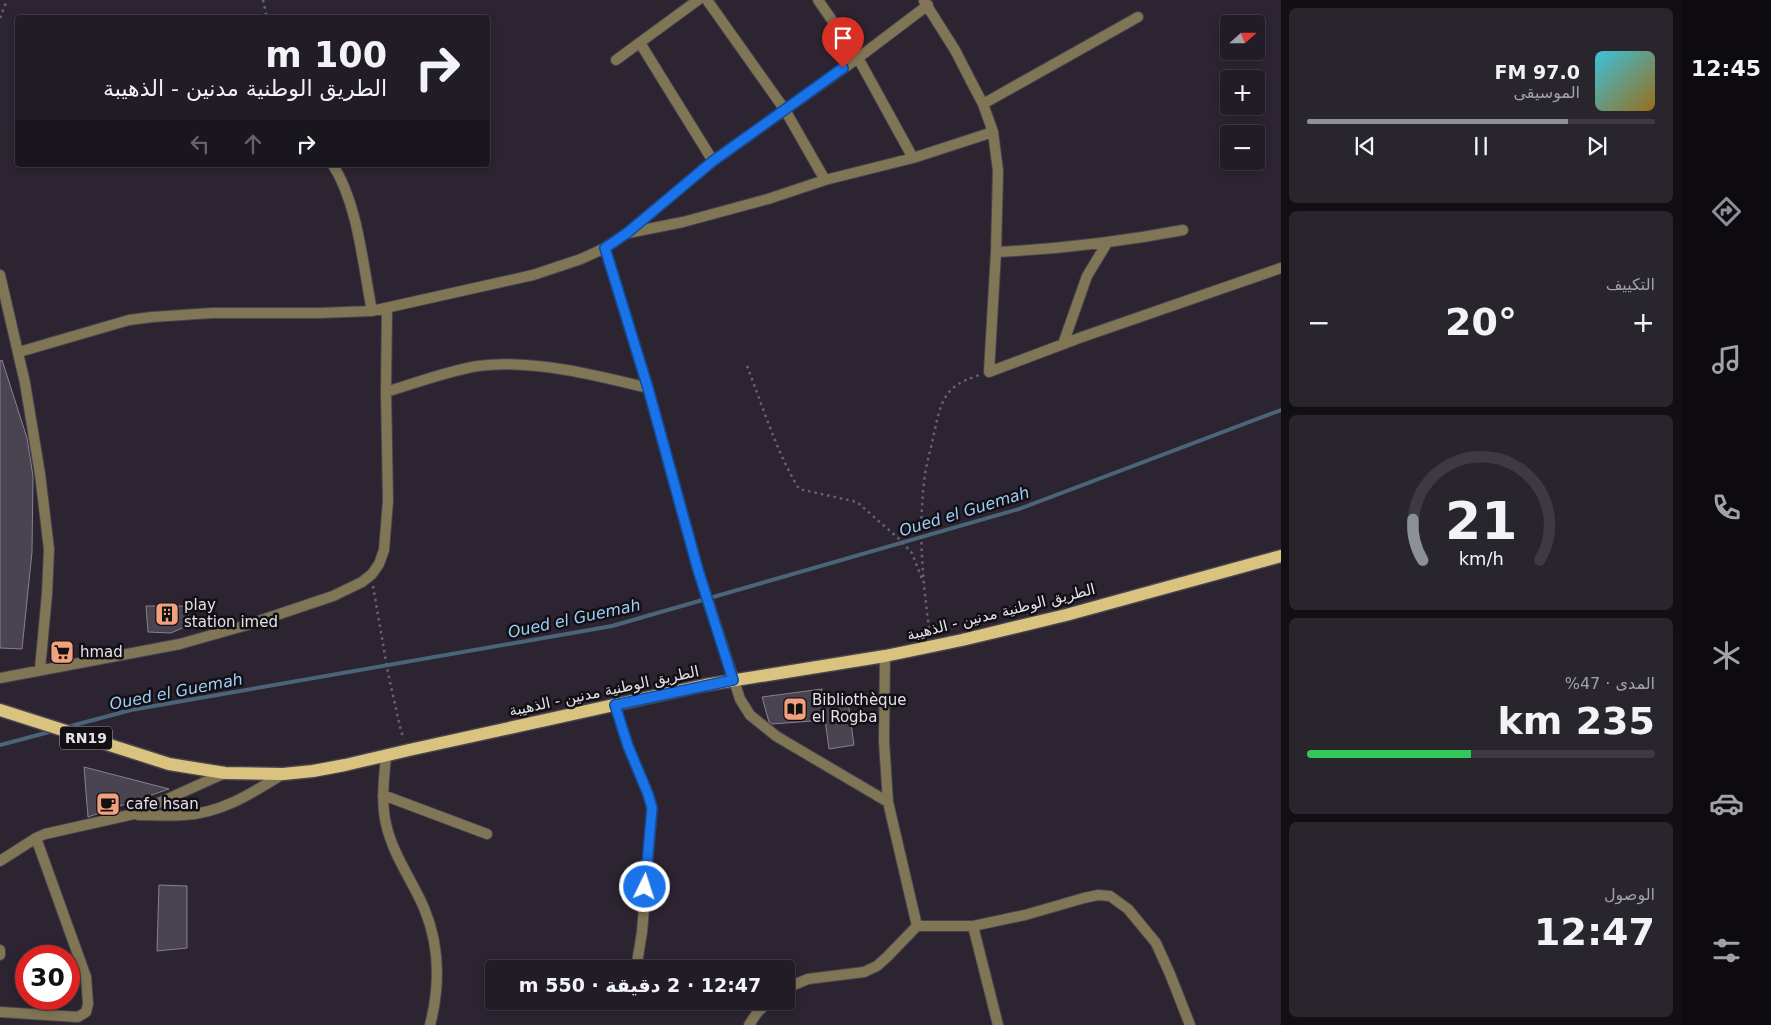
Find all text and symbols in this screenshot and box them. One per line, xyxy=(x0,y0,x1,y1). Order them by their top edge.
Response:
north arrow xyxy=(1220,15,1265,60)
map controls xyxy=(1220,15,1265,170)
pin xyxy=(822,17,864,68)
icon: arrive xyxy=(829,24,857,52)
text: 100 m xyxy=(265,35,387,75)
icon: right xyxy=(405,35,470,100)
text: 12:45 xyxy=(1691,56,1761,81)
text: 97.0 FM xyxy=(1495,61,1580,83)
button: + xyxy=(1220,70,1265,115)
text: الطريق الوطنية مدنين - الذهيبة xyxy=(103,76,387,101)
text: الموسيقى xyxy=(1514,83,1580,102)
button: − xyxy=(1220,125,1265,170)
icon: left xyxy=(186,130,214,158)
icon: ahead xyxy=(239,130,267,158)
icon: right xyxy=(292,130,320,158)
icon: previous xyxy=(1351,132,1379,160)
icon: pause xyxy=(1467,132,1495,160)
icon: next xyxy=(1583,132,1611,160)
icon: directions xyxy=(1709,194,1744,229)
text: التكييف xyxy=(1606,275,1655,294)
text: 20° xyxy=(1445,300,1517,344)
text: − xyxy=(1307,306,1330,339)
text: + xyxy=(1632,306,1655,339)
icon: music xyxy=(1709,342,1744,377)
water label: Oued el Guemah xyxy=(897,483,1032,540)
icon: phone xyxy=(1709,490,1744,525)
text: 21 xyxy=(1445,491,1517,551)
text: km/h xyxy=(1458,548,1504,569)
street label: الطريق الوطنية مدنين - الذهيبة xyxy=(905,580,1097,644)
water label: Oued el Guemah xyxy=(506,595,642,642)
place label: play station imed xyxy=(184,596,278,631)
building icon: play station imed xyxy=(154,601,180,627)
icon: climate xyxy=(1709,638,1744,673)
supermarket icon: hmad xyxy=(49,639,75,665)
place label: hmad xyxy=(80,643,123,661)
street label: الطريق الوطنية مدنين - الذهيبة xyxy=(507,662,701,720)
water label: Oued el Guemah xyxy=(108,669,244,714)
text: المدى · 47% xyxy=(1565,674,1655,693)
place label: Bibliothèque el Rogba xyxy=(812,691,906,726)
library icon: Bibliothèque el Rogba xyxy=(782,696,808,722)
text: 235 km xyxy=(1498,699,1655,743)
road number: RN19 xyxy=(60,726,112,750)
icon: car xyxy=(1709,786,1744,821)
cafe icon: cafe hsan xyxy=(95,791,121,817)
place label: cafe hsan xyxy=(126,795,199,813)
position arrow xyxy=(618,860,670,912)
text: الوصول xyxy=(1604,885,1655,904)
text: 12:47 xyxy=(1534,910,1655,954)
icon: filters xyxy=(1709,933,1744,968)
speed limit sign: 30 xyxy=(15,945,80,1010)
text: 12:47 · 2 دقيقة · 550 m xyxy=(519,974,761,996)

